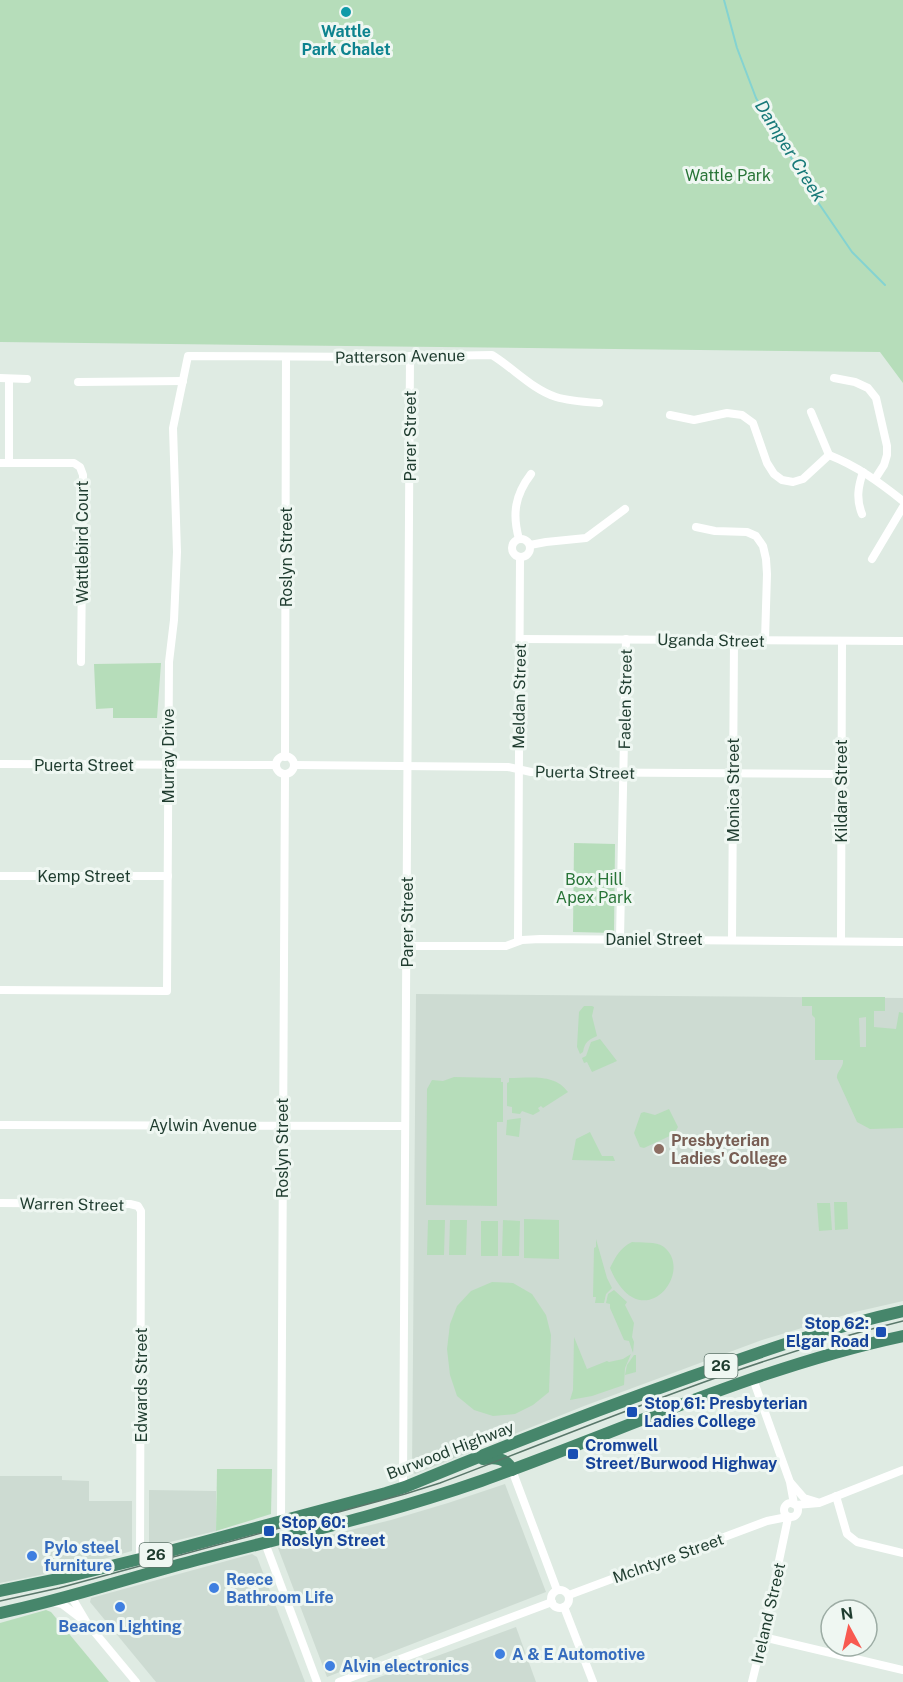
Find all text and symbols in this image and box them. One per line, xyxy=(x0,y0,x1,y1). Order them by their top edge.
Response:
marker: Wattle Park Chalet xyxy=(339,5,353,19)
place label: Wattle Park Chalet xyxy=(301,22,391,59)
water label: Damper Creek xyxy=(751,96,830,206)
park label: Wattle Park xyxy=(685,166,771,185)
street label: Patterson Avenue xyxy=(335,346,465,367)
street label: Parer Street xyxy=(401,391,420,481)
street label: Wattlebird Court xyxy=(73,480,92,604)
street label: Roslyn Street xyxy=(277,507,296,607)
street label: Uganda Street xyxy=(657,630,765,651)
street label: Meldan Street xyxy=(509,643,530,749)
street label: Faelen Street xyxy=(615,649,636,749)
street label: Murray Drive xyxy=(159,708,178,804)
street label: Monica Street xyxy=(724,738,743,842)
street label: Kildare Street xyxy=(832,739,851,843)
street label: Puerta Street xyxy=(34,756,134,775)
street label: Puerta Street xyxy=(535,762,635,783)
street label: Kemp Street xyxy=(37,867,131,886)
park label: Box Hill Apex Park xyxy=(556,870,632,907)
street label: Parer Street xyxy=(398,877,417,967)
street label: Daniel Street xyxy=(605,930,703,949)
street label: Roslyn Street xyxy=(273,1098,292,1198)
street label: Aylwin Avenue xyxy=(149,1116,257,1135)
place label: Presbyterian Ladies' College xyxy=(671,1131,787,1168)
marker: Presbyterian Ladies' College xyxy=(652,1142,666,1156)
street label: Warren Street xyxy=(19,1194,125,1215)
place label: Stop 62: Elgar Road xyxy=(786,1314,869,1351)
marker: Stop 62: Elgar Road xyxy=(874,1325,888,1339)
street label: Edwards Street xyxy=(132,1328,151,1442)
road number: 26 xyxy=(704,1354,738,1378)
place label: Stop 61: Presbyterian Ladies College xyxy=(644,1394,808,1431)
marker: Stop 61: Presbyterian Ladies College xyxy=(625,1405,639,1419)
street label: Burwood Highway xyxy=(384,1417,517,1484)
place label: Cromwell Street/Burwood Highway xyxy=(585,1436,777,1473)
marker: Cromwell Street/Burwood Highway xyxy=(566,1447,580,1461)
place label: Stop 60: Roslyn Street xyxy=(281,1513,386,1550)
marker: Stop 60: Roslyn Street xyxy=(262,1524,276,1538)
street label: McIntyre Street xyxy=(610,1530,726,1587)
place label: Pylo steel furniture xyxy=(44,1538,120,1575)
road number: 26 xyxy=(140,1543,172,1567)
marker: Pylo steel furniture xyxy=(25,1549,39,1563)
street label: Ireland Street xyxy=(748,1561,789,1665)
place label: Reece Bathroom Life xyxy=(226,1570,334,1607)
marker: Reece Bathroom Life xyxy=(207,1581,221,1595)
north arrow xyxy=(819,1598,879,1658)
marker: Beacon Lighting xyxy=(113,1600,127,1614)
text: N xyxy=(839,1603,855,1624)
place label: Beacon Lighting xyxy=(58,1617,182,1636)
place label: A & E Automotive xyxy=(512,1645,645,1664)
marker: A & E Automotive xyxy=(493,1647,507,1661)
place label: Alvin electronics xyxy=(342,1657,469,1676)
marker: Alvin electronics xyxy=(323,1659,337,1673)

